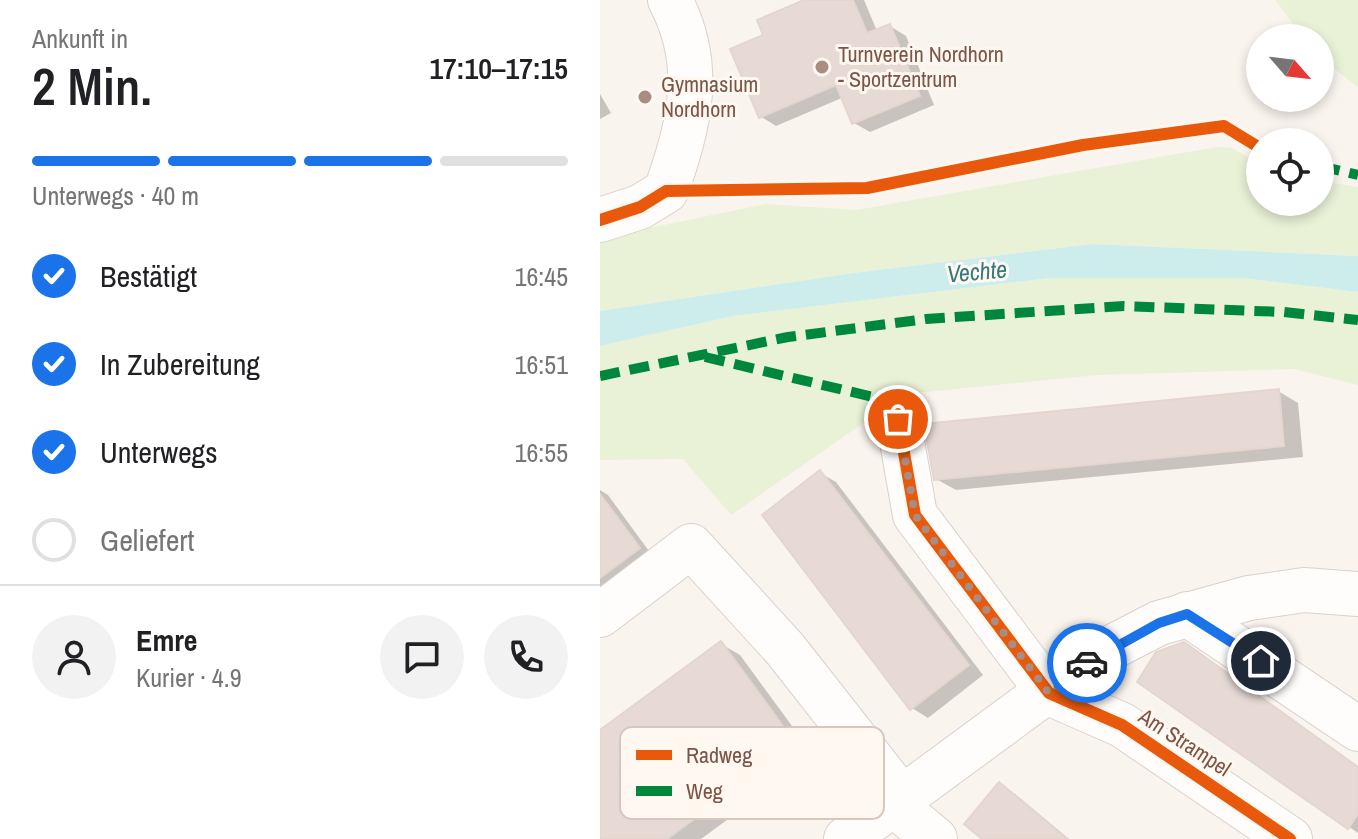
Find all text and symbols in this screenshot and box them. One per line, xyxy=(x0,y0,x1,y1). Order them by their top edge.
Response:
text: Ankunft in xyxy=(32,21,128,56)
north arrow xyxy=(1246,24,1334,112)
map controls xyxy=(1246,24,1334,216)
place label: Turnverein Nordhorn - Sportzentrum xyxy=(838,39,1004,94)
text: 17:10–17:15 xyxy=(429,48,568,88)
text: 2 Min. xyxy=(32,51,152,121)
marker: Turnverein Nordhorn - Sportzentrum xyxy=(813,58,831,76)
place label: Gymnasium Nordhorn xyxy=(661,69,758,124)
marker: Gymnasium Nordhorn xyxy=(636,88,654,106)
button: locate xyxy=(1246,128,1334,216)
text: Unterwegs · 40 m xyxy=(32,178,199,213)
water label: Vechte xyxy=(946,252,1008,290)
icon: check xyxy=(32,254,76,298)
text: Bestätigt xyxy=(100,256,197,296)
text: 16:45 xyxy=(515,259,568,294)
icon: check xyxy=(32,342,76,386)
text: In Zubereitung xyxy=(100,344,260,384)
text: 16:51 xyxy=(515,347,568,382)
pin xyxy=(864,385,932,453)
icon: bag xyxy=(876,397,920,441)
icon: check xyxy=(32,430,76,474)
text: Unterwegs xyxy=(100,432,218,472)
text: 16:55 xyxy=(515,435,568,470)
text: Geliefert xyxy=(100,520,194,560)
button: person xyxy=(32,615,116,699)
button: chat xyxy=(380,615,464,699)
button: phone xyxy=(484,615,568,699)
text: Emre xyxy=(136,620,198,660)
courier xyxy=(1047,623,1127,703)
pin xyxy=(1227,627,1295,695)
icon: home xyxy=(1239,639,1283,683)
icon: car xyxy=(1065,641,1109,685)
text: Kurier · 4.9 xyxy=(136,660,241,695)
street label: Am Strampel xyxy=(1132,700,1237,783)
legend xyxy=(620,727,884,819)
text: Radweg xyxy=(686,740,752,770)
text: Weg xyxy=(686,776,723,806)

